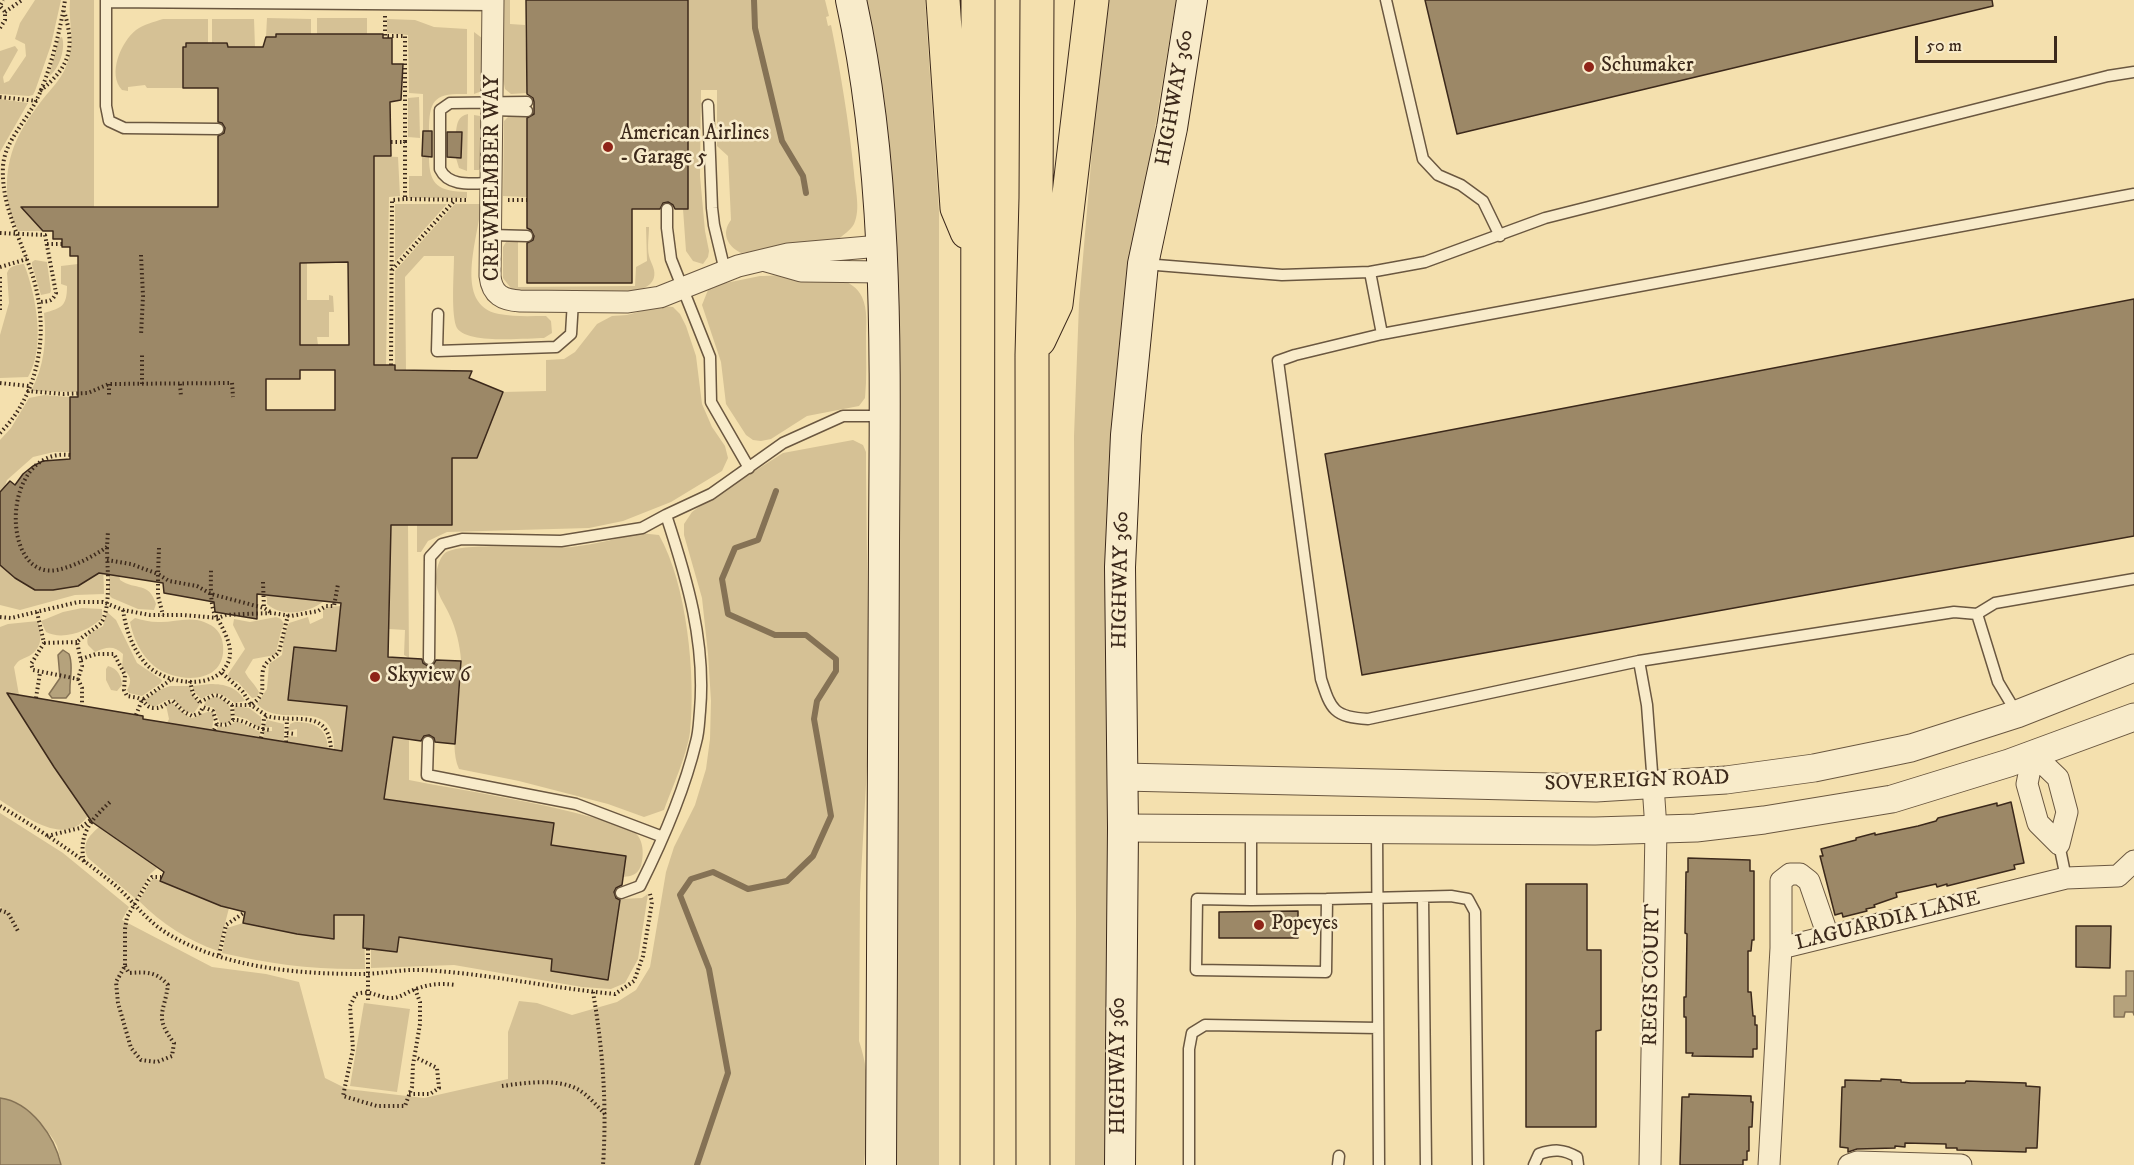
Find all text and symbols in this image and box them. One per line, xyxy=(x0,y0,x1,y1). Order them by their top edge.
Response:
scale bar xyxy=(1918,24,2060,62)
street label: HIGHWAY 360 xyxy=(1152,28,1200,168)
text: 50 m xyxy=(1926,35,1962,57)
place label: Schumaker xyxy=(1601,54,1694,80)
marker: Schumaker xyxy=(1582,60,1596,74)
street label: CREWMEMBER WAY xyxy=(481,75,507,281)
place label: American Airlines - Garage 5 xyxy=(620,122,769,172)
marker: American Airlines - Garage 5 xyxy=(601,140,615,154)
street label: HIGHWAY 360 xyxy=(1108,511,1136,649)
place label: Skyview 6 xyxy=(387,664,471,690)
marker: Skyview 6 xyxy=(368,670,382,684)
street label: SOVEREIGN ROAD xyxy=(1544,766,1730,798)
street label: LAGUARDIA LANE xyxy=(1793,887,1983,957)
street label: REGIS COURT xyxy=(1639,904,1667,1046)
place label: Popeyes xyxy=(1271,912,1338,938)
marker: Popeyes xyxy=(1252,918,1266,932)
street label: HIGHWAY 360 xyxy=(1107,997,1133,1135)

